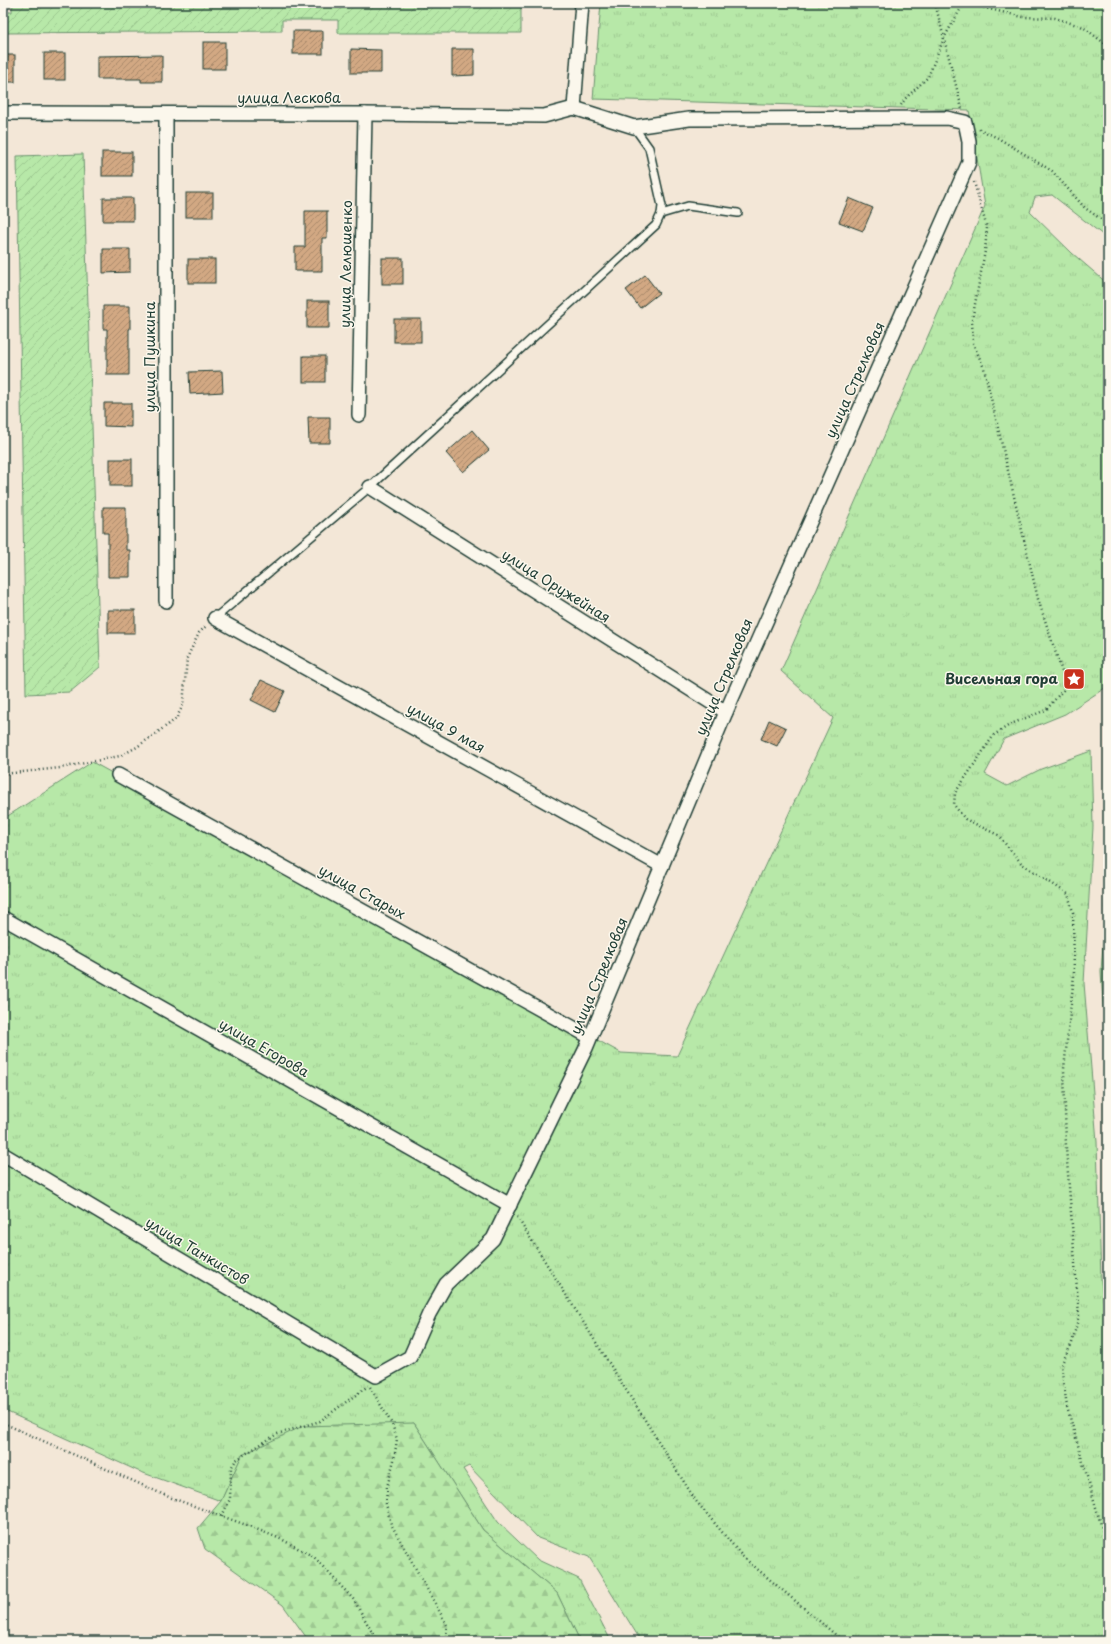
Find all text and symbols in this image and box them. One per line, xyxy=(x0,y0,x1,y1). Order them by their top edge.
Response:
street label: улица Лескова xyxy=(237,87,341,108)
street label: улица Лелюшенко xyxy=(334,200,357,328)
street label: улица Пушкина xyxy=(139,301,160,413)
street label: улица Стрелковая xyxy=(819,318,890,441)
street label: улица Оружейная xyxy=(498,544,615,628)
street label: улица Стрелковая xyxy=(689,615,758,739)
place icon: Висельная гора xyxy=(1061,666,1087,692)
place label: Висельная гора xyxy=(945,668,1059,689)
street label: улица 9 мая xyxy=(403,697,489,758)
street label: улица Старых xyxy=(315,859,409,924)
street label: улица Стрелковая xyxy=(564,914,633,1038)
street label: улица Егорова xyxy=(215,1013,314,1082)
street label: улица Танкистов xyxy=(142,1211,253,1290)

